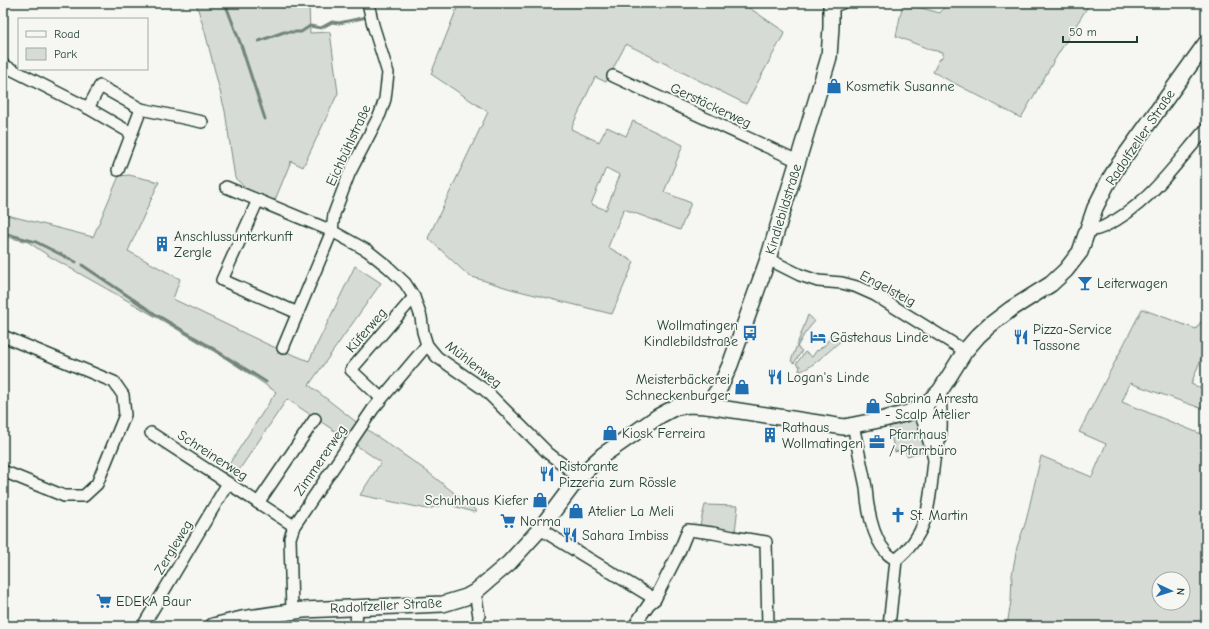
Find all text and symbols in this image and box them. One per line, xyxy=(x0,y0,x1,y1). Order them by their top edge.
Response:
legend xyxy=(18,18,148,70)
scale bar xyxy=(1063,18,1137,44)
text: 50 m xyxy=(1069,25,1097,39)
text: Road xyxy=(54,27,80,41)
text: Park xyxy=(54,47,77,61)
shop icon: Kosmetik Susanne xyxy=(825,77,843,95)
place label: Kosmetik Susanne xyxy=(846,78,955,95)
street label: Gerstäckerweg xyxy=(667,79,754,132)
street label: Radolfzeller Straße xyxy=(1102,86,1179,188)
street label: Eichbühlstraße xyxy=(322,102,375,189)
street label: Kindlebildstraße xyxy=(762,162,805,257)
place label: Anschlussunterkunft Zergle xyxy=(174,228,293,261)
building icon: Anschlussunterkunft Zergle xyxy=(153,235,171,253)
street label: Engelsteig xyxy=(857,267,919,310)
bar icon: Leiterwagen xyxy=(1076,274,1094,292)
place label: Leiterwagen xyxy=(1097,275,1168,292)
street label: Küferweg xyxy=(342,304,390,356)
place label: Wollmatingen Kindlebildstraße xyxy=(644,317,738,350)
place label: Pizza-Service Tassone xyxy=(1033,321,1112,354)
bus stop icon: Wollmatingen Kindlebildstraße xyxy=(741,324,759,342)
hotel icon: Gästehaus Linde xyxy=(809,328,827,346)
restaurant icon: Pizza-Service Tassone xyxy=(1012,328,1030,346)
place label: Gästehaus Linde xyxy=(830,329,928,346)
street label: Mühlenweg xyxy=(442,337,505,392)
restaurant icon: Logan's Linde xyxy=(766,368,784,386)
place label: Logan's Linde xyxy=(787,369,869,386)
place label: Meisterbäckerei Schneckenburger xyxy=(626,371,730,404)
shop icon: Meisterbäckerei Schneckenburger xyxy=(733,378,751,396)
place label: Sabrina Arresta - Scalp Atelier xyxy=(885,390,978,423)
shop icon: Sabrina Arresta - Scalp Atelier xyxy=(864,397,882,415)
place label: Rathaus Wollmatingen xyxy=(782,419,863,452)
street label: Zimmererweg xyxy=(290,422,350,499)
shop icon: Kiosk Ferreira xyxy=(601,424,619,442)
place label: Kiosk Ferreira xyxy=(622,425,705,442)
street label: Schreinerweg xyxy=(174,426,251,484)
building icon: Rathaus Wollmatingen xyxy=(761,426,779,444)
place label: Pfarrhaus / Pfarrbüro xyxy=(889,426,957,459)
office icon: Pfarrhaus / Pfarrbüro xyxy=(868,433,886,451)
place label: Ristorante Pizzeria zum Rössle xyxy=(559,458,676,491)
restaurant icon: Ristorante Pizzeria zum Rössle xyxy=(538,465,556,483)
shop icon: Schuhhaus Kiefer xyxy=(531,491,549,509)
place label: Schuhhaus Kiefer xyxy=(425,492,528,509)
shop icon: Atelier La Meli xyxy=(567,502,585,520)
place label: Atelier La Meli xyxy=(588,503,674,520)
church icon: St. Martin xyxy=(889,506,907,524)
place label: St. Martin xyxy=(910,507,968,524)
supermarket icon: Norma xyxy=(499,512,517,530)
place label: Norma xyxy=(520,513,561,530)
street label: Zergleweg xyxy=(151,517,196,578)
restaurant icon: Sahara Imbiss xyxy=(561,526,579,544)
place label: Sahara Imbiss xyxy=(582,527,668,544)
north arrow xyxy=(1151,571,1191,611)
text: N xyxy=(1174,588,1187,596)
supermarket icon: EDEKA Baur xyxy=(95,592,113,610)
place label: EDEKA Baur xyxy=(116,593,191,610)
street label: Radolfzeller Straße xyxy=(330,594,442,617)

